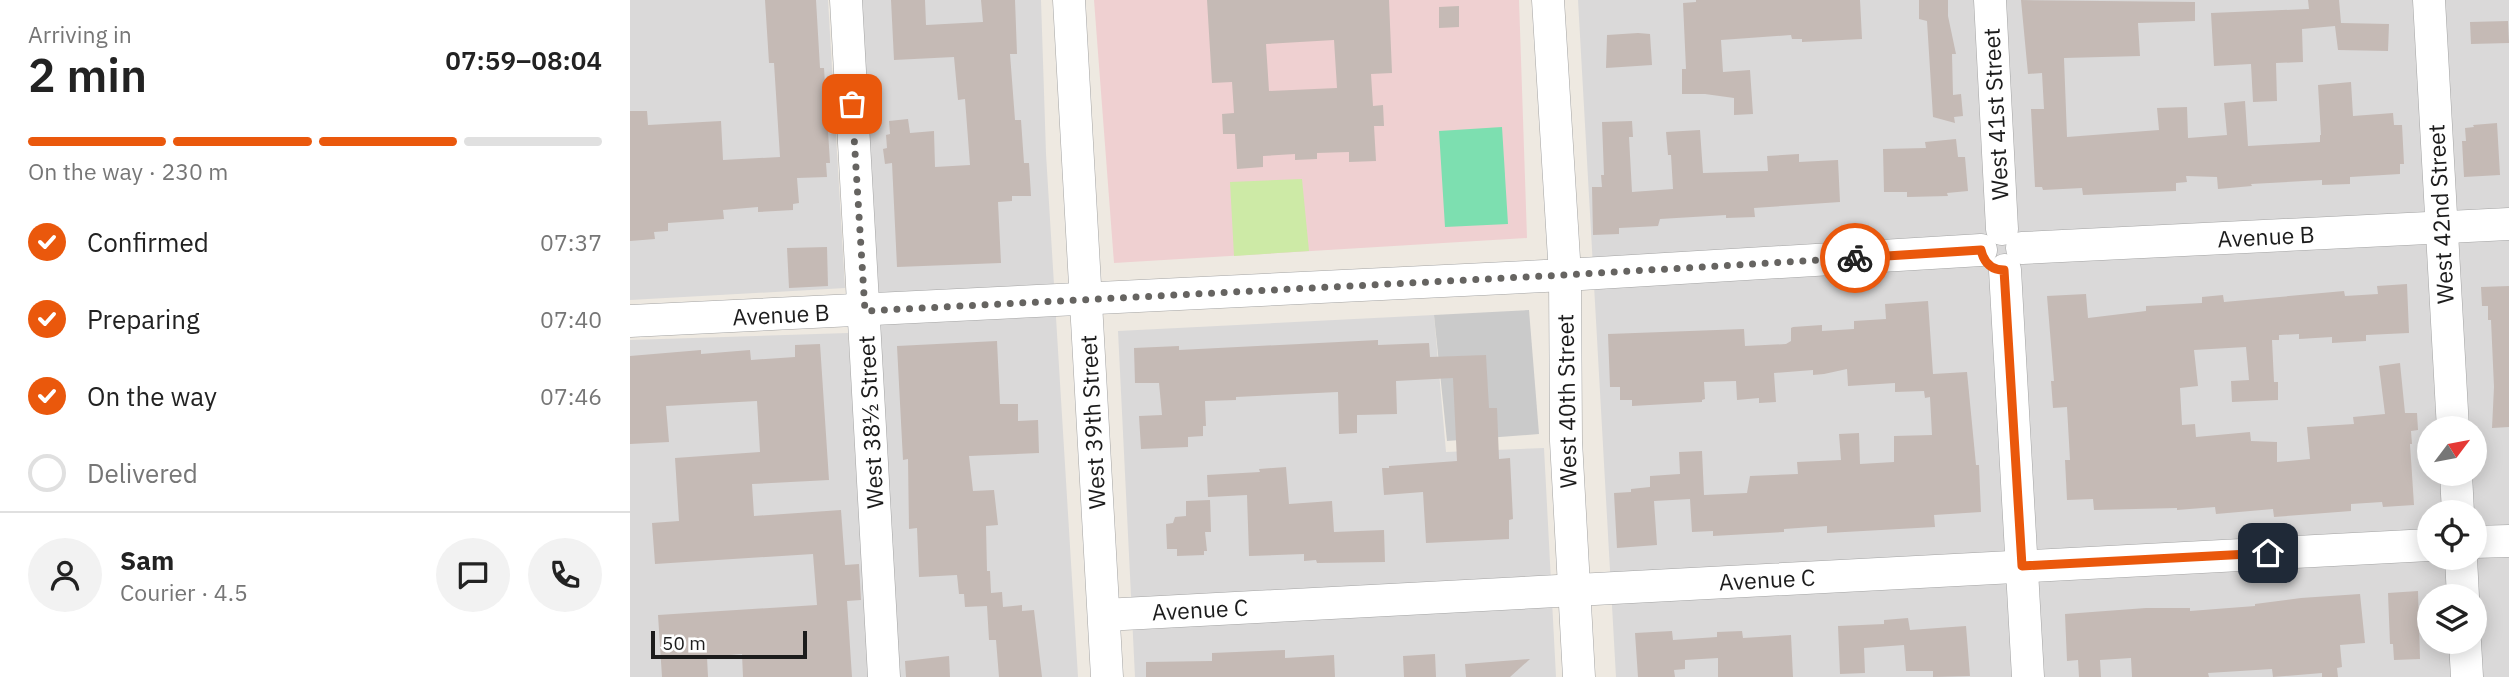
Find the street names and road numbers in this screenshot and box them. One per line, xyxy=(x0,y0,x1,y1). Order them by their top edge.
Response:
street label: West 41st Street xyxy=(1976,27,2014,201)
street label: West 42nd Street xyxy=(2420,123,2460,305)
street label: Avenue B xyxy=(2217,218,2315,254)
street label: Avenue B xyxy=(732,296,830,332)
street label: West 40th Street xyxy=(1549,313,1583,489)
street label: West 39th Street xyxy=(1072,334,1112,510)
street label: West 38½ Street xyxy=(850,335,890,509)
street label: Avenue C xyxy=(1718,561,1816,597)
street label: Avenue C xyxy=(1151,591,1249,627)

